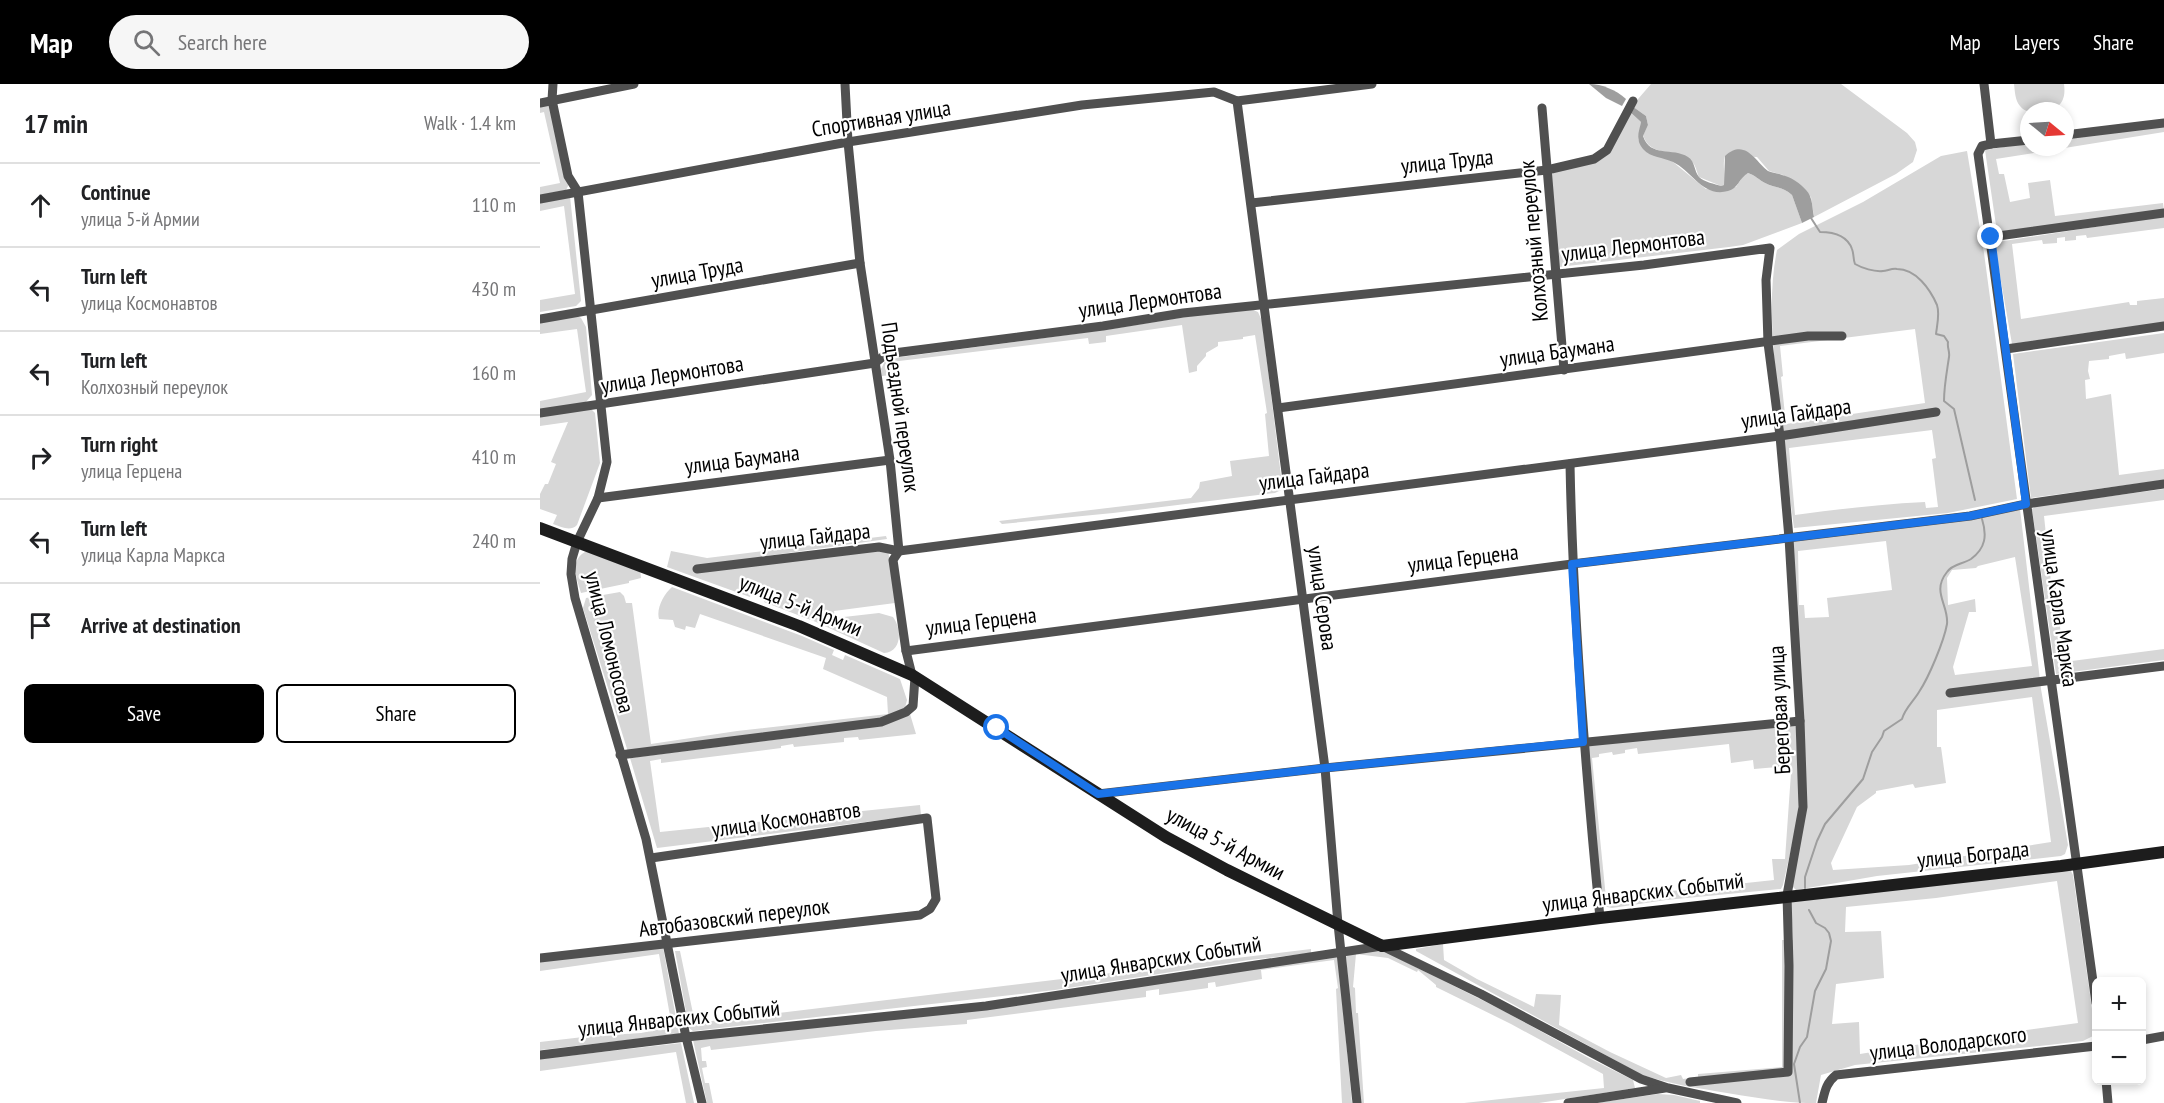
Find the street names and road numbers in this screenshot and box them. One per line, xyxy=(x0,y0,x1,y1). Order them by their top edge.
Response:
street label: Спортивная улица xyxy=(809,93,953,143)
street label: улица Труда xyxy=(1399,142,1495,180)
street label: Колхозный переулок xyxy=(1512,159,1554,323)
street label: улица Лермонтова xyxy=(1560,222,1706,268)
street label: улица Труда xyxy=(649,250,745,294)
street label: улица Лермонтова xyxy=(1077,276,1223,324)
street label: Подъездной переулок xyxy=(875,320,927,494)
street label: улица Баумана xyxy=(1498,329,1616,373)
street label: улица Лермонтова xyxy=(599,349,745,399)
street label: улица Гайдара xyxy=(1739,391,1853,435)
street label: улица Баумана xyxy=(683,438,801,480)
street label: улица Гайдара xyxy=(1257,455,1371,497)
street label: улица Гайдара xyxy=(758,516,872,556)
street label: улица Карла Маркса xyxy=(2035,527,2085,689)
street label: улица Герцена xyxy=(1406,537,1520,579)
street label: улица Серова xyxy=(1302,544,1344,652)
street label: улица Ломоносова xyxy=(579,568,641,716)
street label: улица 5-й Армии xyxy=(735,568,867,642)
street label: улица Герцена xyxy=(924,600,1038,642)
street label: Береговая улица xyxy=(1762,645,1796,775)
street label: улица Космонавтов xyxy=(710,795,862,843)
street label: улица 5-й Армии xyxy=(1162,800,1290,886)
street label: улица Бограда xyxy=(1916,834,2030,874)
street label: улица Январских Событий xyxy=(1541,866,1745,918)
street label: Автобазовский переулок xyxy=(637,891,832,943)
street label: улица Январских Событий xyxy=(1059,929,1263,989)
street label: улица Январских Событий xyxy=(577,993,781,1043)
street label: улица Володарского xyxy=(1868,1020,2028,1066)

